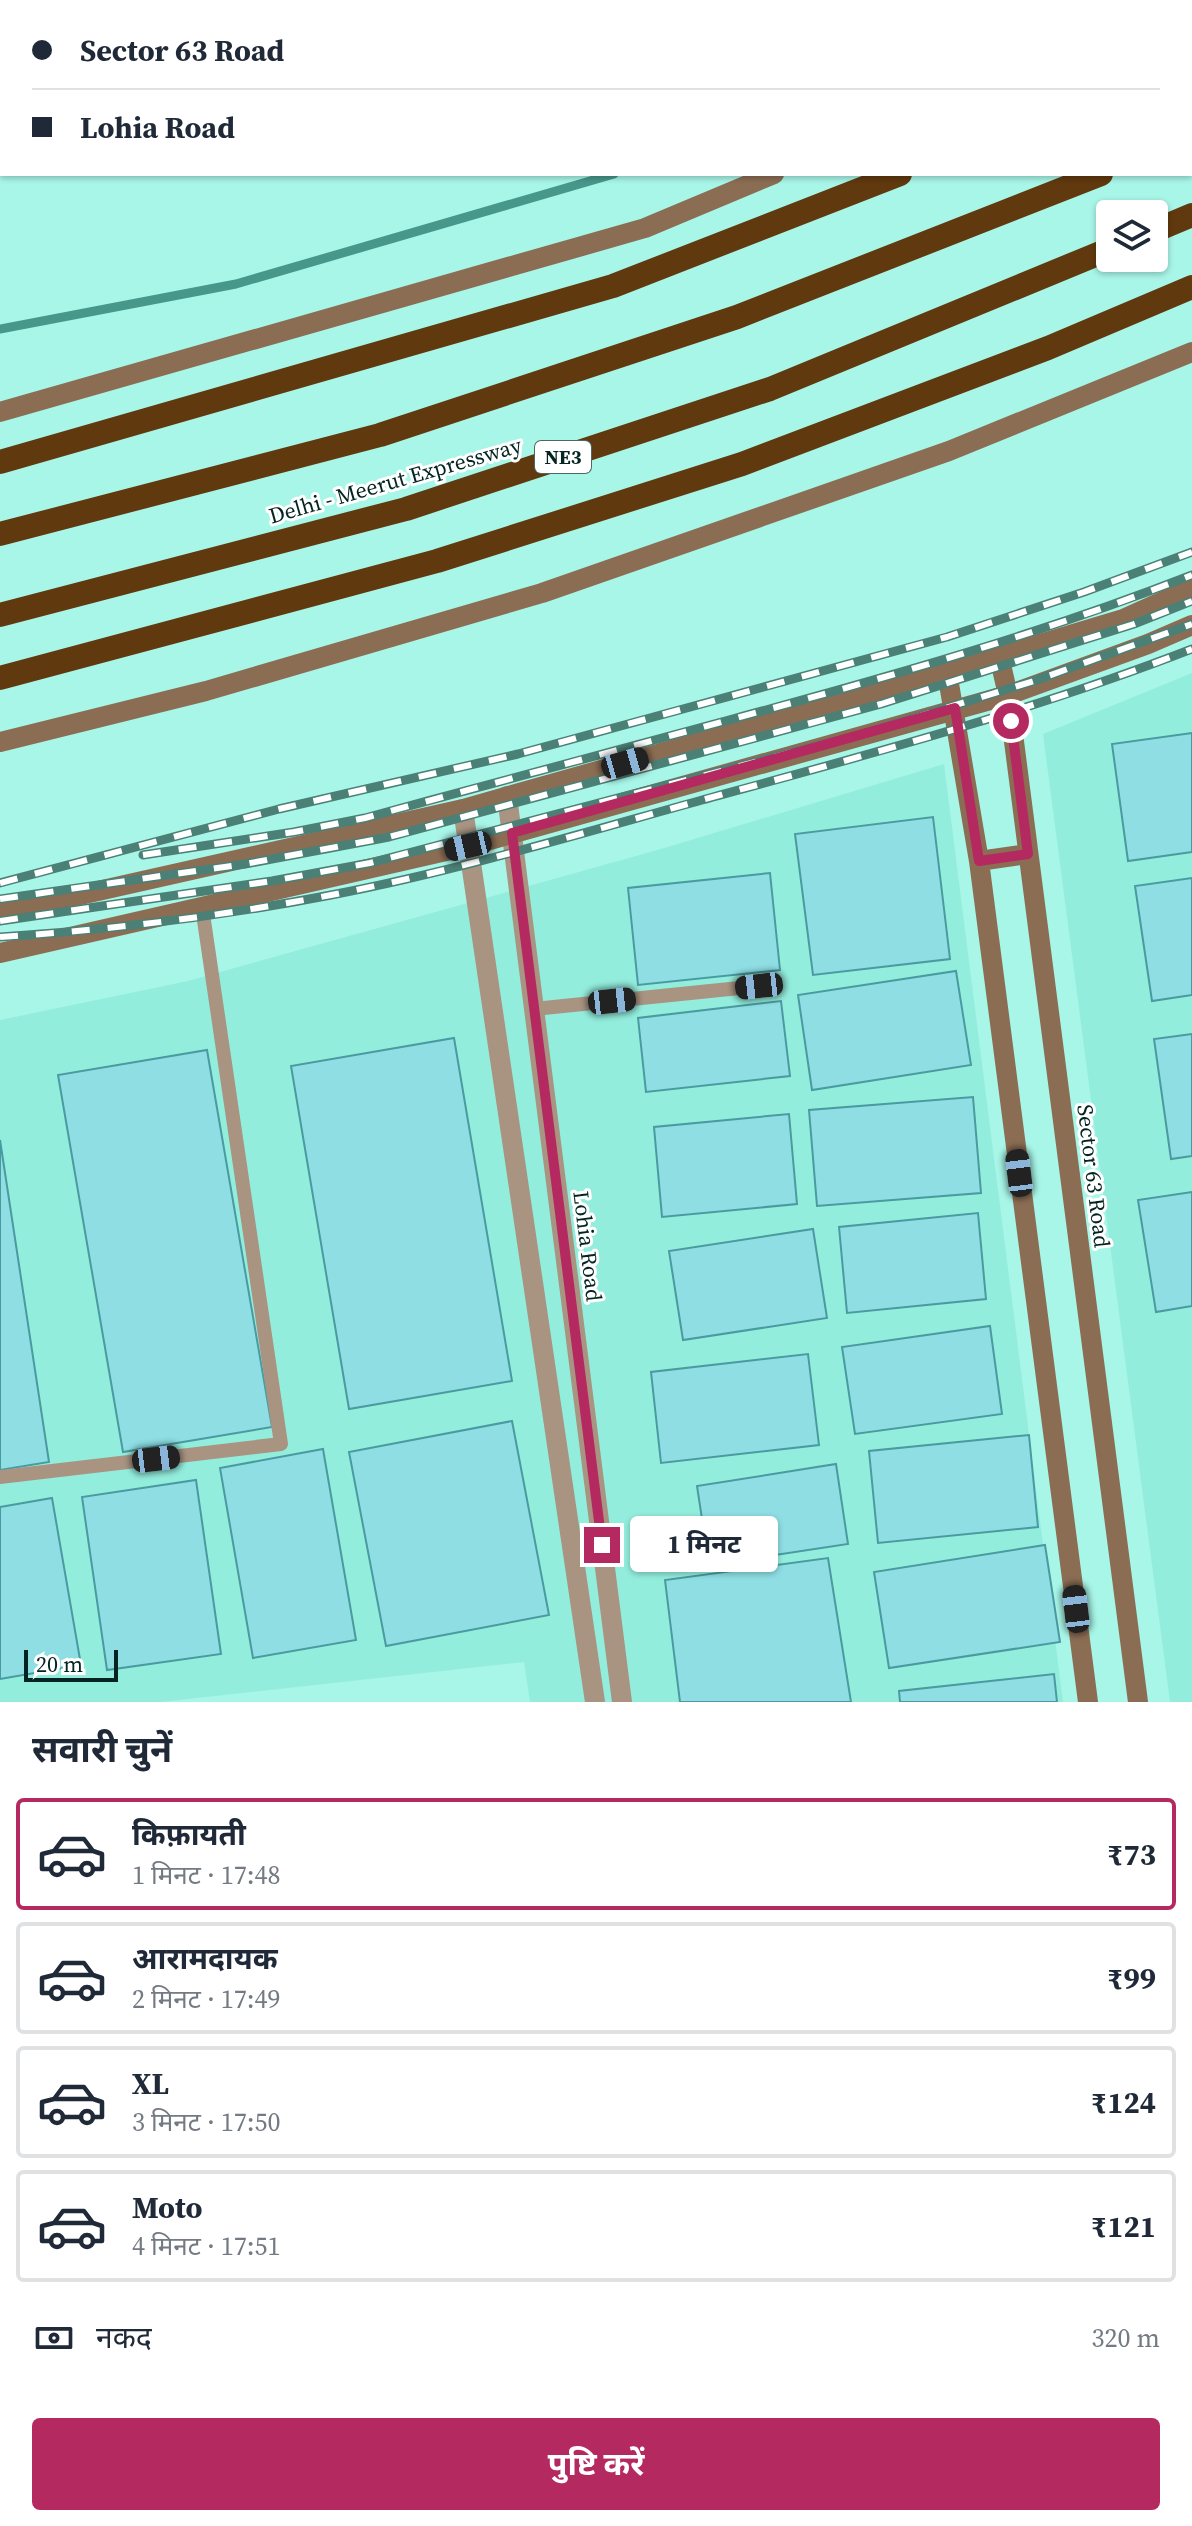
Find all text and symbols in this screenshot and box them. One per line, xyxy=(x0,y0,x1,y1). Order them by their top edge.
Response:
text: Sector 63 Road xyxy=(80,30,284,71)
text: Lohia Road xyxy=(80,107,235,148)
map controls xyxy=(1096,200,1168,272)
button: layers xyxy=(1096,200,1168,272)
street label: Delhi - Meerut Expressway xyxy=(265,429,526,530)
road number: NE3 xyxy=(535,441,591,473)
route start xyxy=(993,703,1029,739)
car xyxy=(599,745,651,781)
car xyxy=(442,829,494,863)
car xyxy=(734,972,784,1000)
car xyxy=(587,987,637,1015)
street label: Sector 63 Road xyxy=(1070,1103,1118,1250)
car xyxy=(1004,1148,1034,1198)
street label: Lohia Road xyxy=(566,1189,610,1303)
car xyxy=(131,1444,181,1474)
callout: 1 मिनट xyxy=(630,1517,778,1573)
text: 1 मिनट xyxy=(667,1526,741,1562)
route end xyxy=(584,1527,620,1563)
car xyxy=(1061,1584,1091,1634)
scale bar xyxy=(24,1646,118,1682)
text: 20 m xyxy=(36,1649,83,1679)
text: सवारी चुनें xyxy=(32,1725,172,1774)
text: किफ़ायती xyxy=(132,1814,246,1855)
icon: car xyxy=(36,1818,108,1890)
text: ₹73 xyxy=(1107,1834,1156,1875)
text: 1 मिनट · 17:48 xyxy=(132,1857,281,1893)
text: आरामदायक xyxy=(132,1938,278,1979)
icon: car xyxy=(36,1942,108,2014)
text: ₹99 xyxy=(1107,1958,1156,1999)
text: 2 मिनट · 17:49 xyxy=(132,1981,281,2017)
text: XL xyxy=(132,2063,169,2104)
icon: car xyxy=(36,2066,108,2138)
text: ₹124 xyxy=(1091,2082,1156,2123)
text: 3 मिनट · 17:50 xyxy=(132,2104,281,2140)
text: Moto xyxy=(132,2187,203,2228)
icon: car xyxy=(36,2190,108,2262)
text: ₹121 xyxy=(1091,2206,1156,2247)
text: 4 मिनट · 17:51 xyxy=(132,2228,281,2264)
icon: cash xyxy=(32,2316,76,2360)
text: नकद xyxy=(96,2317,152,2358)
text: 320 m xyxy=(1092,2320,1160,2356)
button: पुष्टि करें xyxy=(32,2418,1160,2510)

